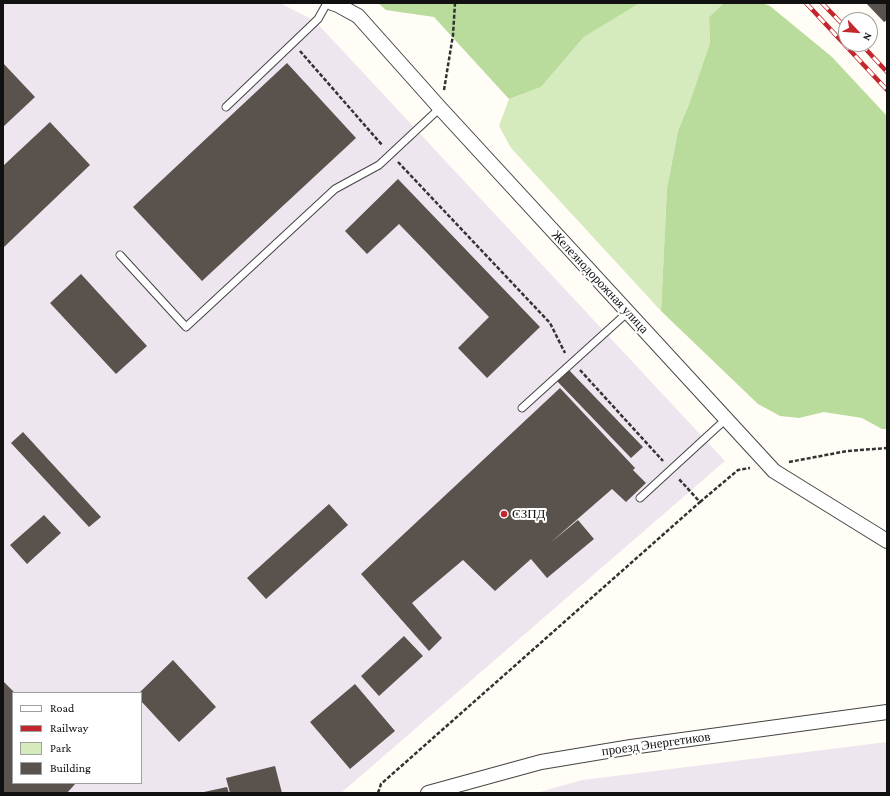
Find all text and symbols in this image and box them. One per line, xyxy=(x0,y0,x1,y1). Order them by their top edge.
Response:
north arrow xyxy=(838,12,878,52)
text: N xyxy=(861,31,875,43)
street label: Железнодорожная улица xyxy=(548,227,652,337)
place label: СЗПД xyxy=(512,506,545,522)
marker: СЗПД xyxy=(499,509,509,519)
legend xyxy=(12,692,142,784)
text: Road xyxy=(50,701,74,715)
text: Railway xyxy=(50,721,88,735)
street label: проезд Энергетиков xyxy=(601,729,711,759)
text: Park xyxy=(50,741,71,755)
text: Building xyxy=(50,761,91,775)

